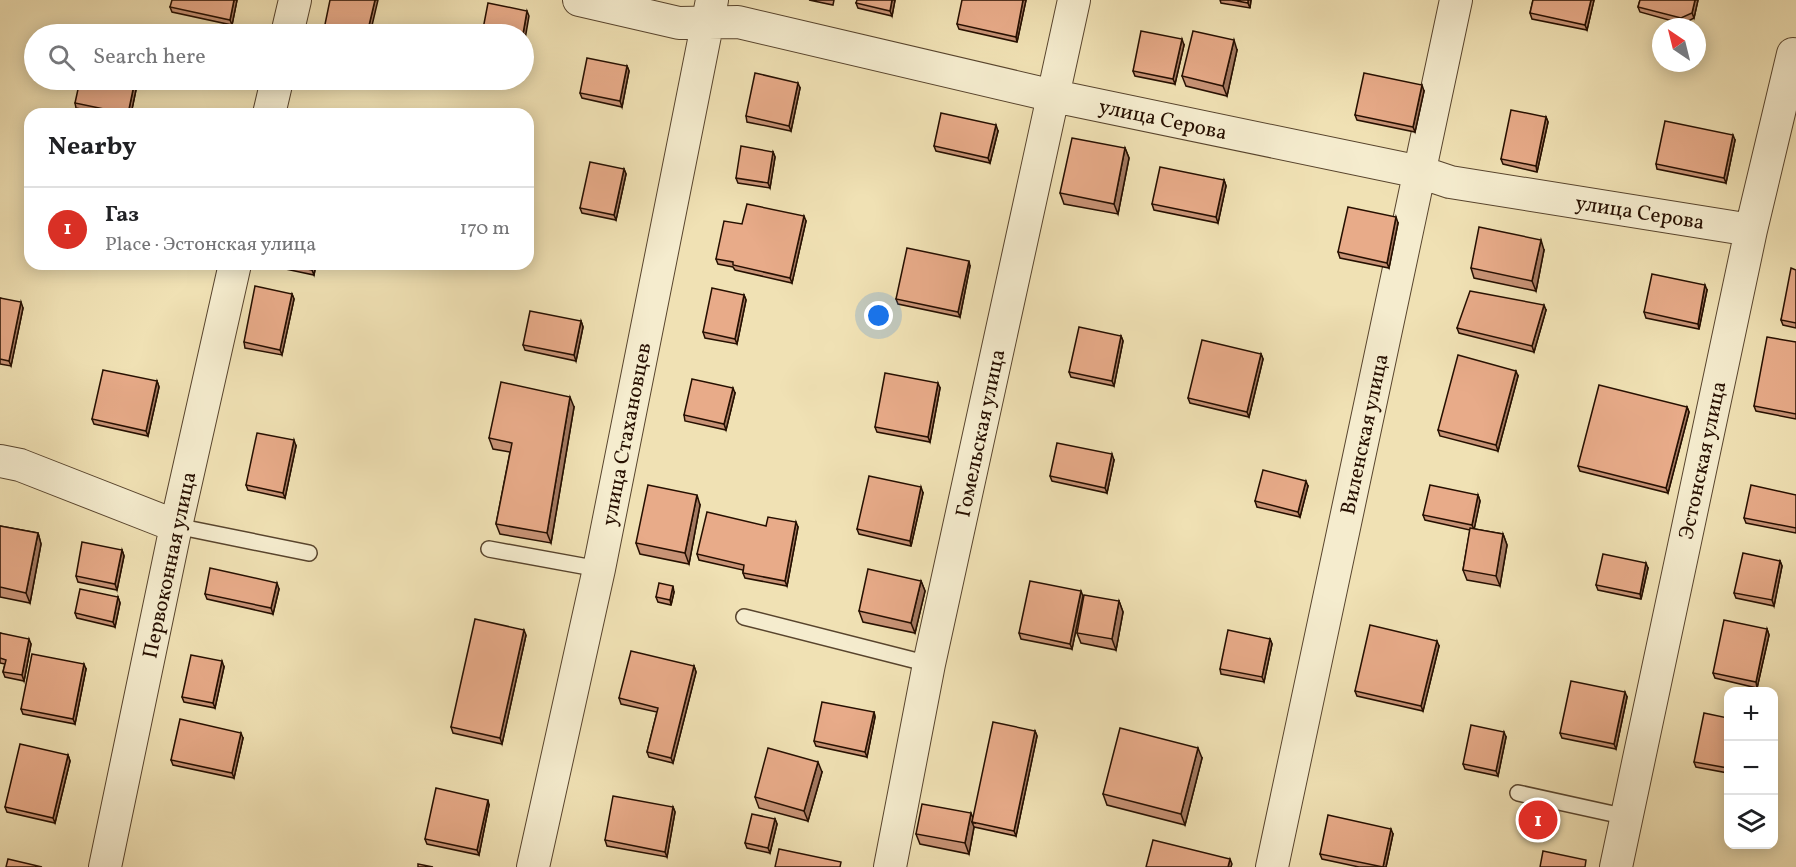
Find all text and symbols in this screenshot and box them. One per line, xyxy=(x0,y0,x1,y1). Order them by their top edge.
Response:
north arrow xyxy=(1652,18,1706,72)
search box xyxy=(24,24,534,90)
icon: search xyxy=(45,41,78,74)
text: Search here xyxy=(93,42,206,73)
street label: улица Серова xyxy=(1096,93,1230,148)
text: Nearby xyxy=(48,129,137,165)
street label: улица Серова xyxy=(1573,189,1707,238)
text: Газ xyxy=(105,200,139,231)
text: 1 xyxy=(63,215,72,243)
text: 170 m xyxy=(460,215,510,243)
text: Place · Эстонская улица xyxy=(105,231,316,259)
your location xyxy=(864,301,893,330)
street label: улица Стахановцев xyxy=(595,340,659,528)
street label: Гомельская улица xyxy=(949,347,1013,520)
street label: Виленская улица xyxy=(1334,351,1397,518)
street label: Эстонская улица xyxy=(1673,379,1734,542)
street label: Первоконная улица xyxy=(136,469,204,661)
map controls xyxy=(1724,687,1778,849)
button: + xyxy=(1724,687,1778,741)
button: − xyxy=(1724,741,1778,795)
button: layers xyxy=(1724,795,1778,849)
pin: 1 xyxy=(1518,798,1558,842)

